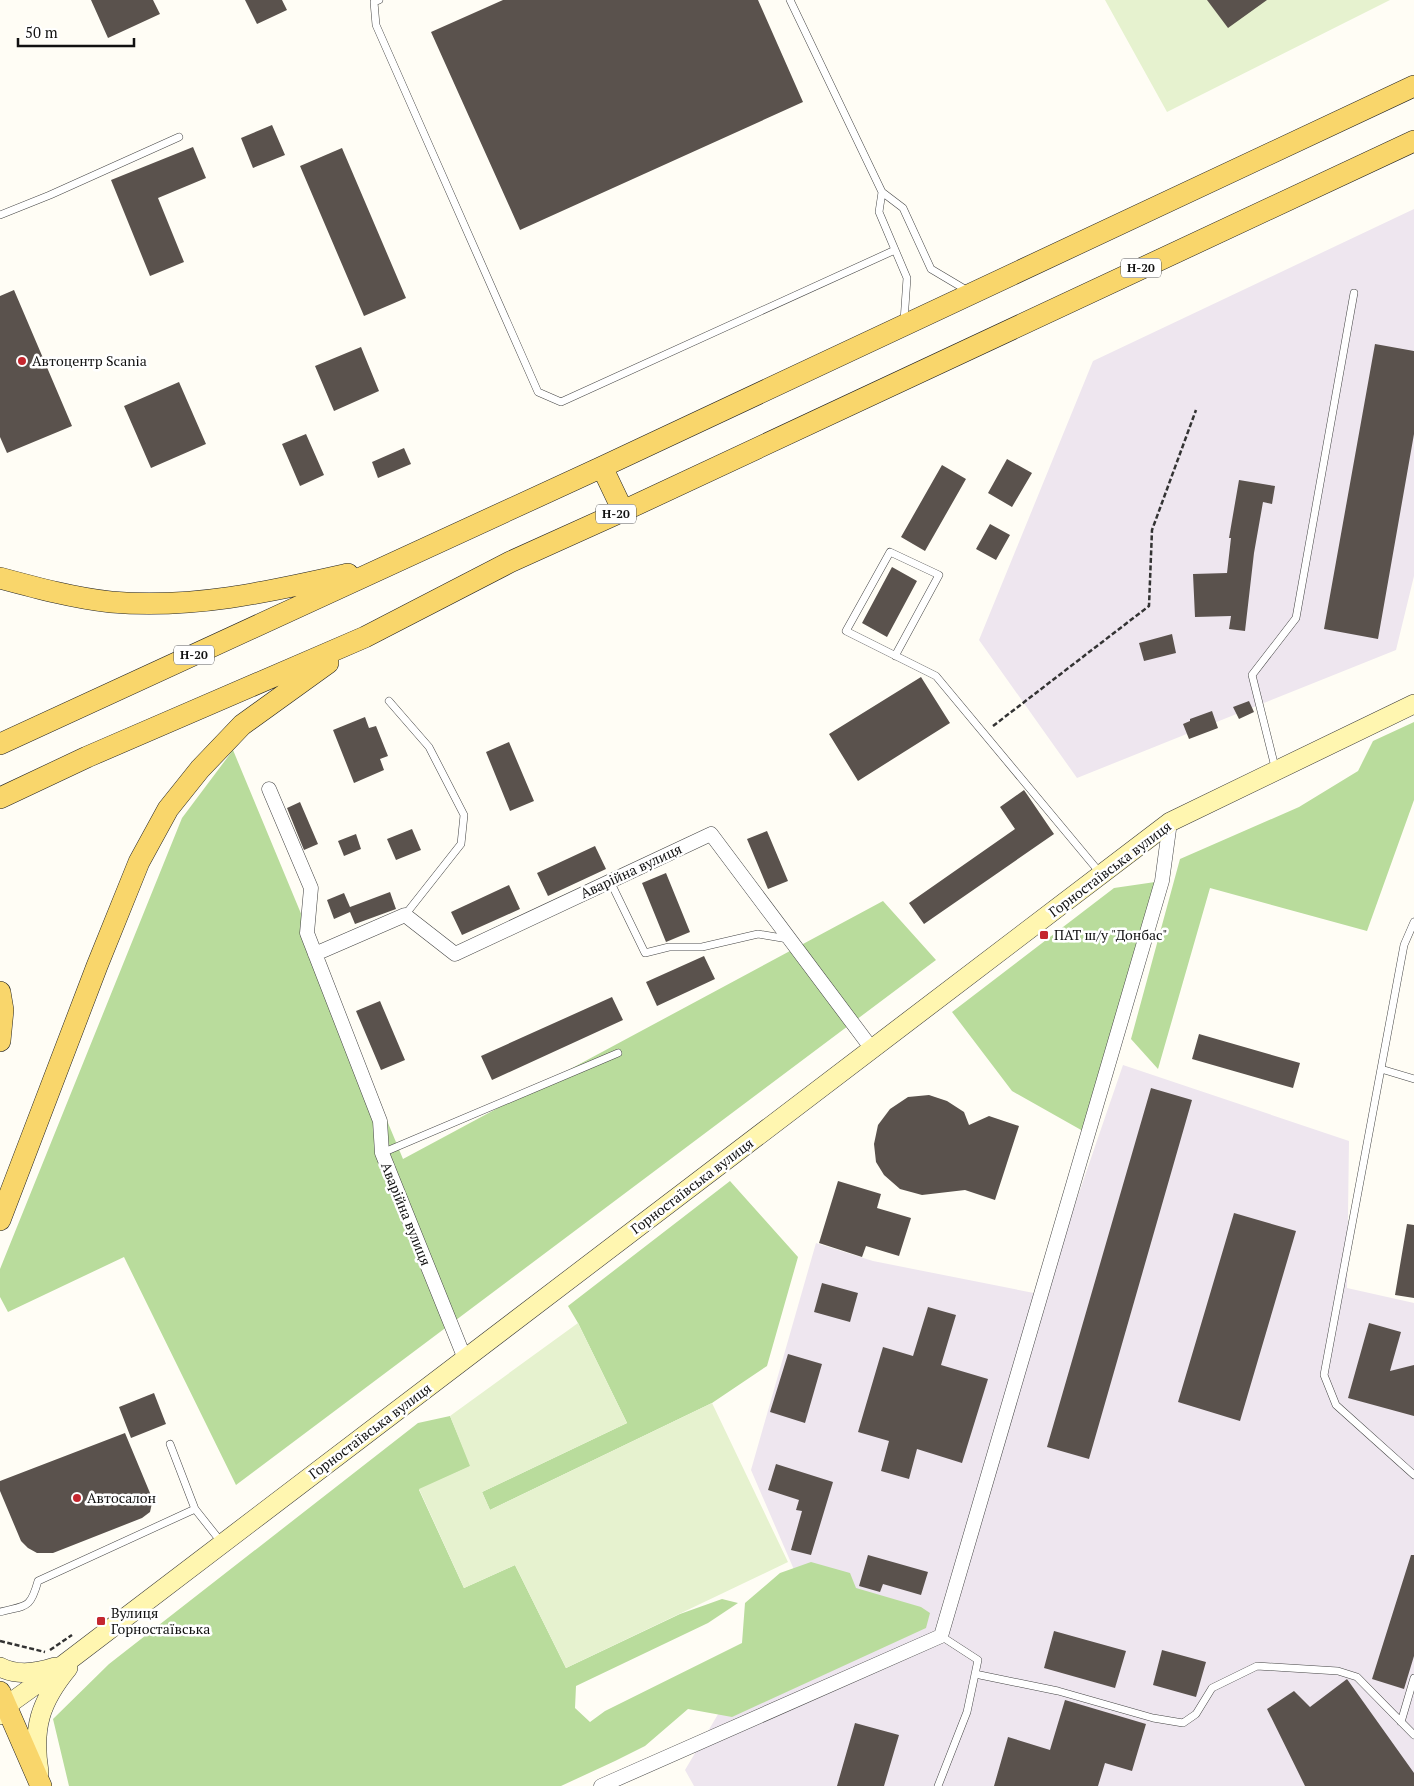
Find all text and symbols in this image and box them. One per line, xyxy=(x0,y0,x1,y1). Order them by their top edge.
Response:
scale bar xyxy=(18,15,134,47)
text: 50 m xyxy=(25,22,58,42)
road number: Н-20 xyxy=(1121,258,1161,278)
place label: Автоцентр Scania xyxy=(32,351,147,370)
marker: Автоцентр Scania xyxy=(16,355,28,367)
road number: Н-20 xyxy=(596,504,636,524)
road number: Н-20 xyxy=(174,646,214,664)
street label: Горностаївська вулиця xyxy=(1044,816,1175,921)
street label: Аварійна вулиця xyxy=(577,839,685,902)
place label: ПАТ ш/у "Донбас" xyxy=(1054,925,1167,944)
marker: ПАТ ш/у "Донбас" xyxy=(1038,929,1050,941)
street label: Горностаївська вулиця xyxy=(626,1133,757,1238)
street label: Аварійна вулиця xyxy=(377,1159,436,1268)
street label: Горностаївська вулиця xyxy=(304,1378,435,1483)
place label: Автосалон xyxy=(87,1488,157,1507)
marker: Автосалон xyxy=(71,1492,83,1504)
place label: Вулиця Горностаївська xyxy=(111,1603,210,1638)
marker: Вулиця Горностаївська xyxy=(95,1615,107,1627)

